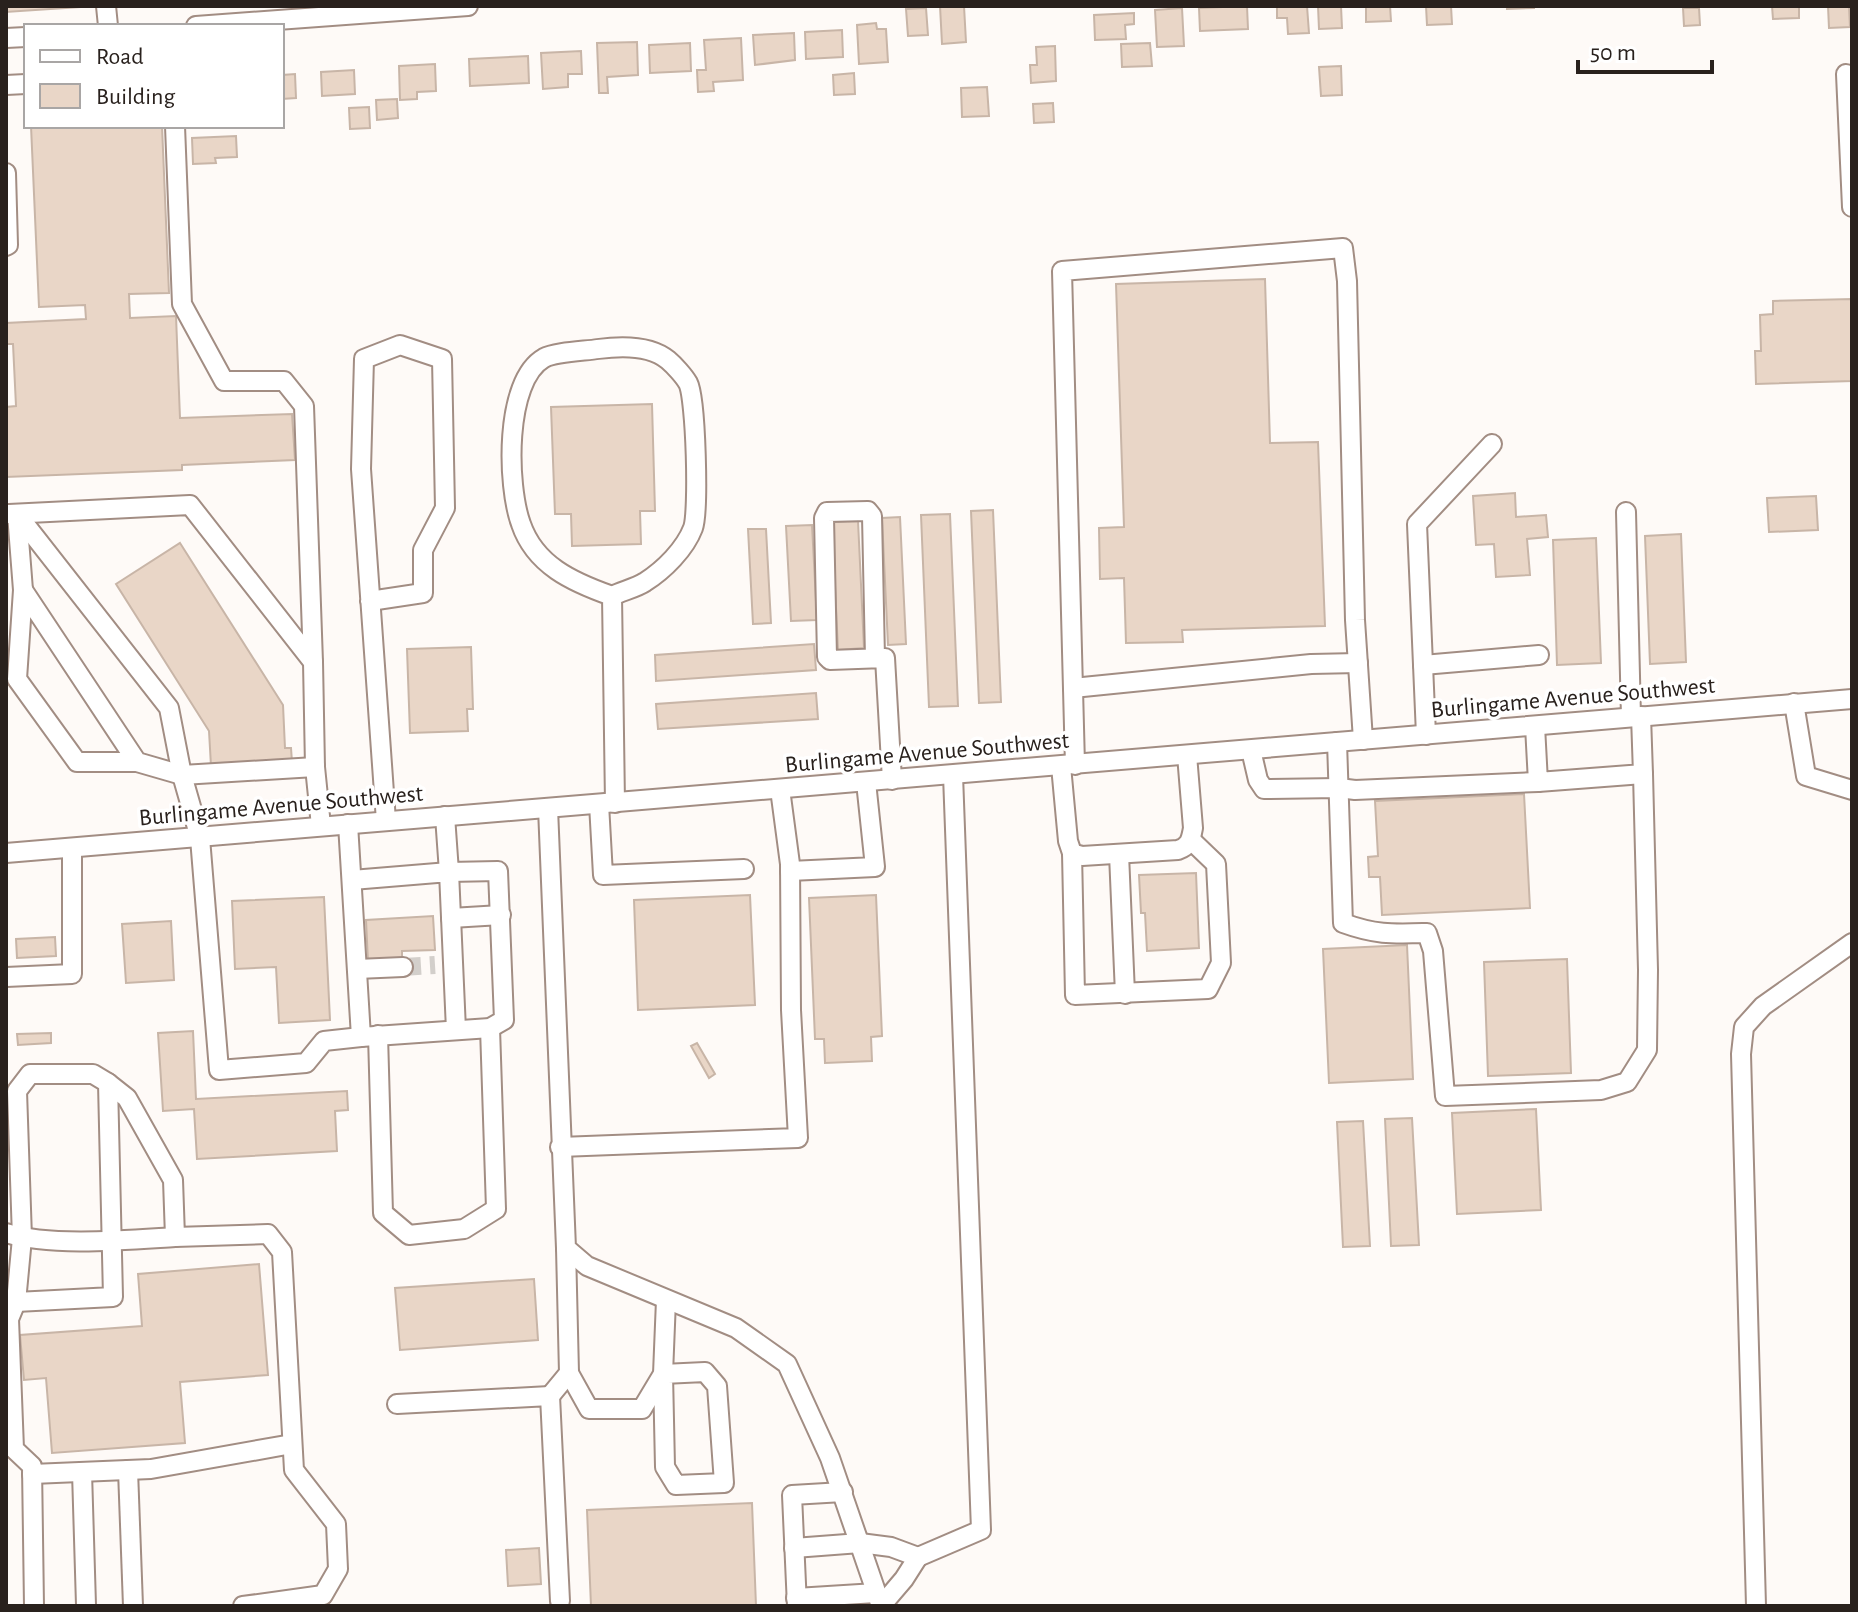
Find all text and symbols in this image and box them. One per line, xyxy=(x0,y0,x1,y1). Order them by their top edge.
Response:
legend xyxy=(24,24,284,128)
scale bar xyxy=(1578,24,1712,74)
text: 50 m xyxy=(1590,41,1636,65)
text: Road xyxy=(96,45,144,69)
text: Building xyxy=(96,85,175,109)
street label: Burlingame Avenue Southwest xyxy=(1430,674,1716,722)
street label: Burlingame Avenue Southwest xyxy=(784,729,1070,777)
street label: Burlingame Avenue Southwest xyxy=(138,782,424,830)

